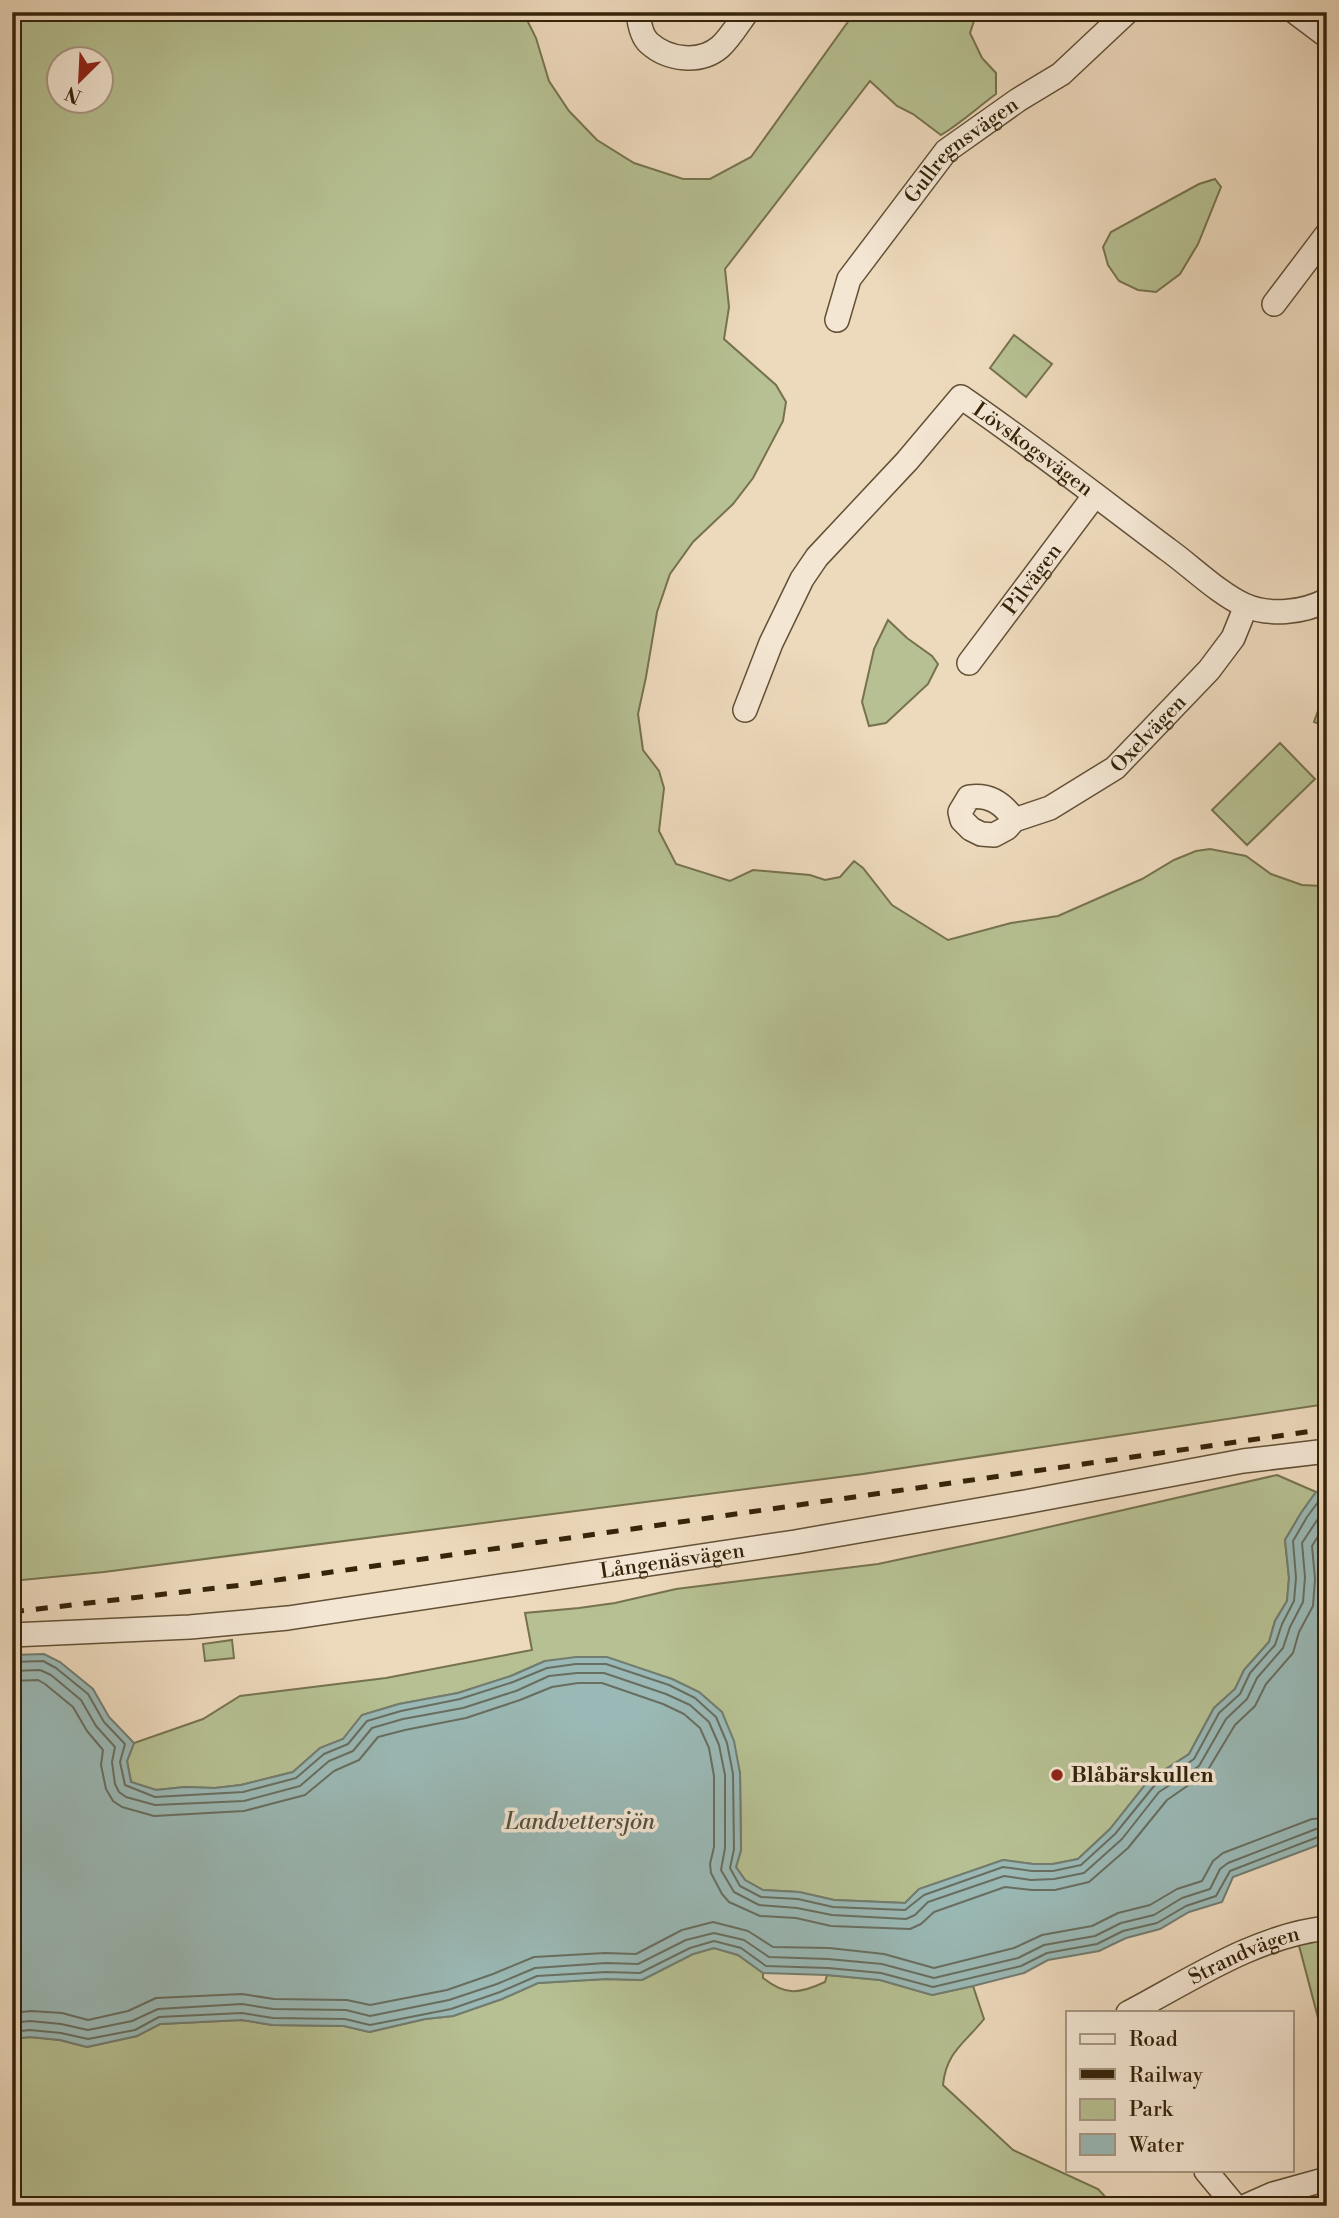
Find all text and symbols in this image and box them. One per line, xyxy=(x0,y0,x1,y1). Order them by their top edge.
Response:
north arrow xyxy=(46,46,116,116)
text: N xyxy=(62,81,85,109)
street label: Gullregnsvägen xyxy=(899,92,1024,209)
street label: Lövskogsvägen xyxy=(967,397,1098,503)
street label: Pilvägen xyxy=(998,538,1068,620)
street label: Oxelvägen xyxy=(1105,689,1193,779)
street label: Långenäsvägen xyxy=(598,1538,747,1585)
place label: Blåbärskullen xyxy=(1071,1763,1214,1789)
marker: Blåbärskullen xyxy=(1049,1767,1065,1783)
water label: Landvettersjön xyxy=(504,1808,656,1836)
street label: Strandvägen xyxy=(1184,1921,1303,1991)
legend xyxy=(1066,2011,1294,2172)
text: Road xyxy=(1129,2027,1178,2053)
text: Railway xyxy=(1129,2063,1204,2089)
text: Park xyxy=(1129,2097,1174,2123)
text: Water xyxy=(1128,2133,1184,2159)

